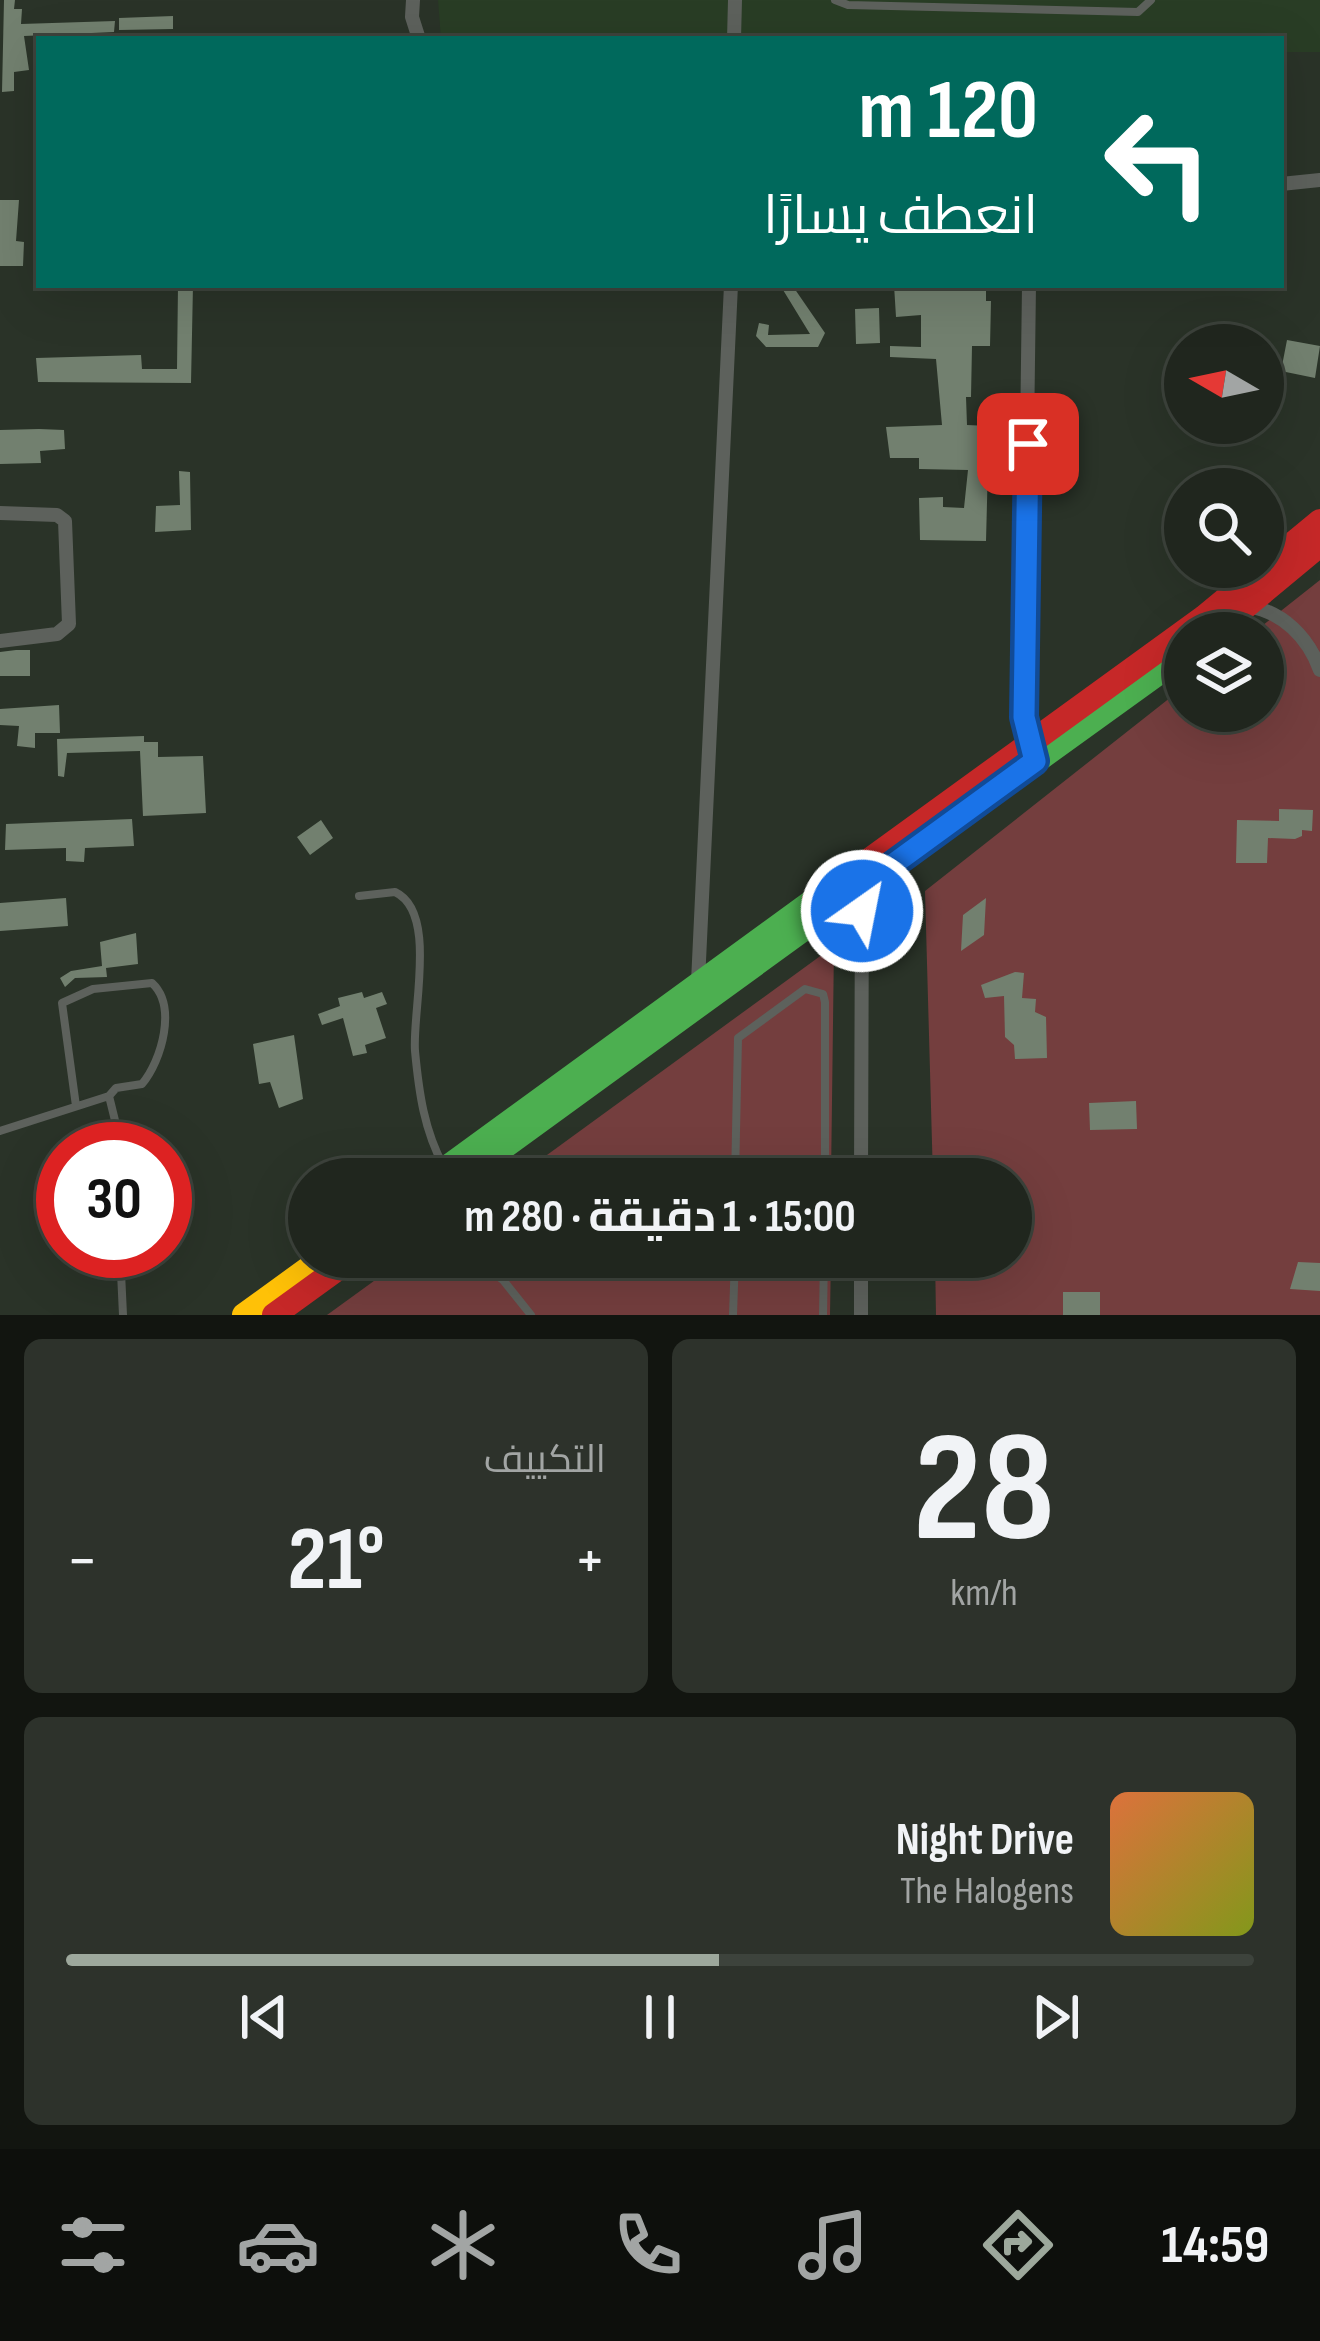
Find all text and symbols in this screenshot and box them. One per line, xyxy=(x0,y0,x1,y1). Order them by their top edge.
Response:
text: 120 m xyxy=(859,61,1038,162)
icon: left xyxy=(1080,84,1236,240)
text: انعطف يسارًا xyxy=(763,184,1038,249)
north arrow xyxy=(1164,324,1284,444)
map controls xyxy=(1164,324,1284,732)
pin xyxy=(977,393,1079,495)
icon: arrive xyxy=(995,411,1061,477)
button: search xyxy=(1164,468,1284,588)
button: layers xyxy=(1164,612,1284,732)
position arrow xyxy=(799,848,925,974)
speed limit sign: 30 xyxy=(36,1122,192,1278)
text: 15:00 · 1 دقيقة · 280 m xyxy=(464,1190,856,1245)
text: 28 xyxy=(913,1398,1055,1585)
text: التكييف xyxy=(484,1437,606,1484)
text: 21° xyxy=(287,1507,385,1615)
text: − xyxy=(66,1522,98,1601)
text: + xyxy=(574,1522,606,1601)
text: km/h xyxy=(950,1570,1018,1617)
text: Night Drive xyxy=(896,1813,1074,1868)
text: The Halogens xyxy=(900,1868,1074,1915)
icon: previous xyxy=(231,1984,297,2050)
icon: pause xyxy=(627,1984,693,2050)
icon: next xyxy=(1023,1984,1089,2050)
icon: filters xyxy=(51,2203,135,2287)
icon: car xyxy=(236,2203,320,2287)
icon: climate xyxy=(421,2203,505,2287)
icon: phone xyxy=(606,2203,690,2287)
icon: music xyxy=(791,2203,875,2287)
icon: directions xyxy=(976,2203,1060,2287)
text: 14:59 xyxy=(1161,2213,1269,2278)

